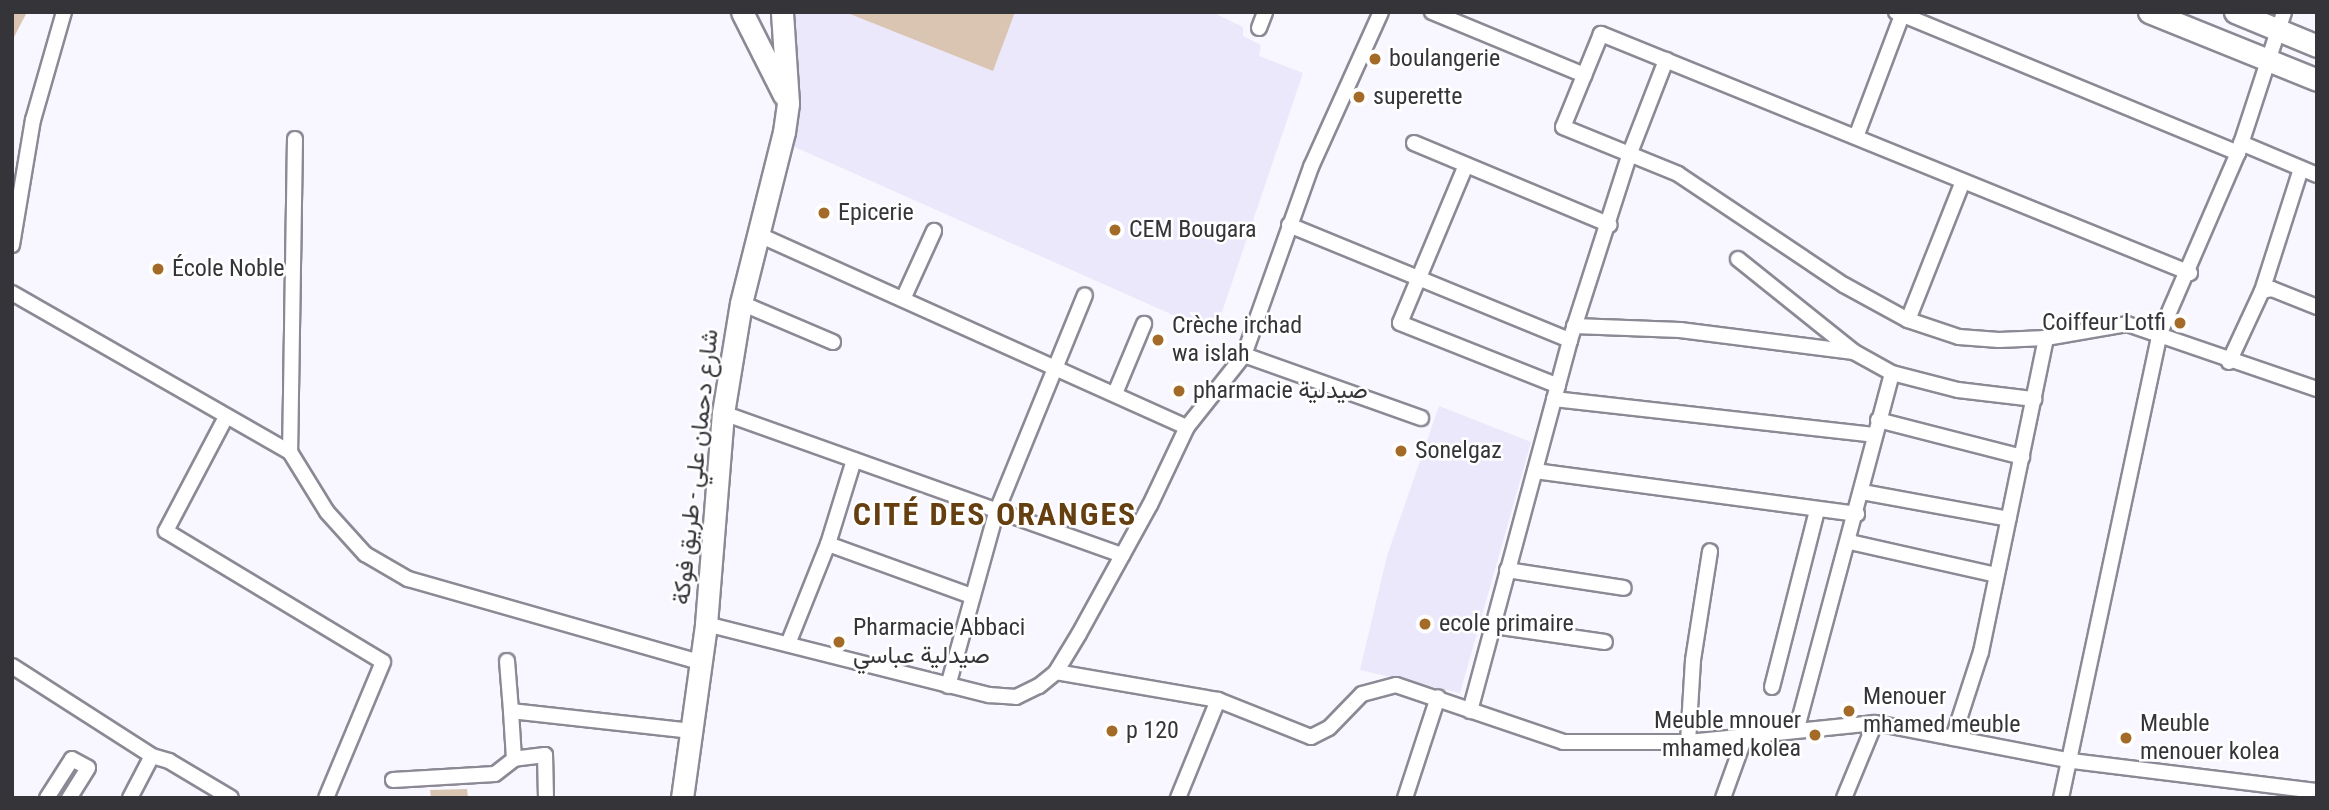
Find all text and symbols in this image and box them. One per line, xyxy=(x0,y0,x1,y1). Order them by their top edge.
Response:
place label: boulangerie xyxy=(1389,45,1500,73)
marker: boulangerie xyxy=(1367,51,1383,67)
place label: superette xyxy=(1373,83,1462,111)
marker: superette xyxy=(1351,89,1367,105)
place label: Epicerie xyxy=(838,199,914,227)
marker: Epicerie xyxy=(816,205,832,221)
place label: CEM Bougara xyxy=(1129,216,1257,244)
marker: CEM Bougara xyxy=(1107,222,1123,238)
place label: École Noble xyxy=(172,255,285,283)
marker: École Noble xyxy=(150,261,166,277)
place label: Coiffeur Lotfi xyxy=(2042,309,2166,337)
place label: Crèche irchad wa islah xyxy=(1172,312,1302,368)
marker: Coiffeur Lotfi xyxy=(2172,315,2188,331)
street label: شارع دحمان علي - طريق فوكة xyxy=(667,328,725,606)
marker: Crèche irchad wa islah xyxy=(1150,332,1166,348)
place label: pharmacie صيدلية xyxy=(1193,377,1368,405)
marker: pharmacie صيدلية xyxy=(1171,383,1187,399)
place label: Sonelgaz xyxy=(1415,437,1502,465)
marker: Sonelgaz xyxy=(1393,443,1409,459)
district label: CITÉ DES ORANGES xyxy=(855,495,1135,533)
place label: ecole primaire xyxy=(1439,610,1574,638)
place label: Pharmacie Abbaci صيدلية عباسي xyxy=(853,614,1025,670)
marker: ecole primaire xyxy=(1417,616,1433,632)
marker: Pharmacie Abbaci صيدلية عباسي xyxy=(831,634,847,650)
place label: Menouer mhamed meuble xyxy=(1863,683,2020,739)
marker: Menouer mhamed meuble xyxy=(1841,703,1857,719)
place label: Meuble mnouer mhamed kolea xyxy=(1654,707,1801,763)
place label: Meuble menouer kolea xyxy=(2140,710,2280,766)
place label: p 120 xyxy=(1126,717,1179,745)
marker: p 120 xyxy=(1104,723,1120,739)
marker: Meuble mnouer mhamed kolea xyxy=(1807,727,1823,743)
marker: Meuble menouer kolea xyxy=(2118,730,2134,746)

